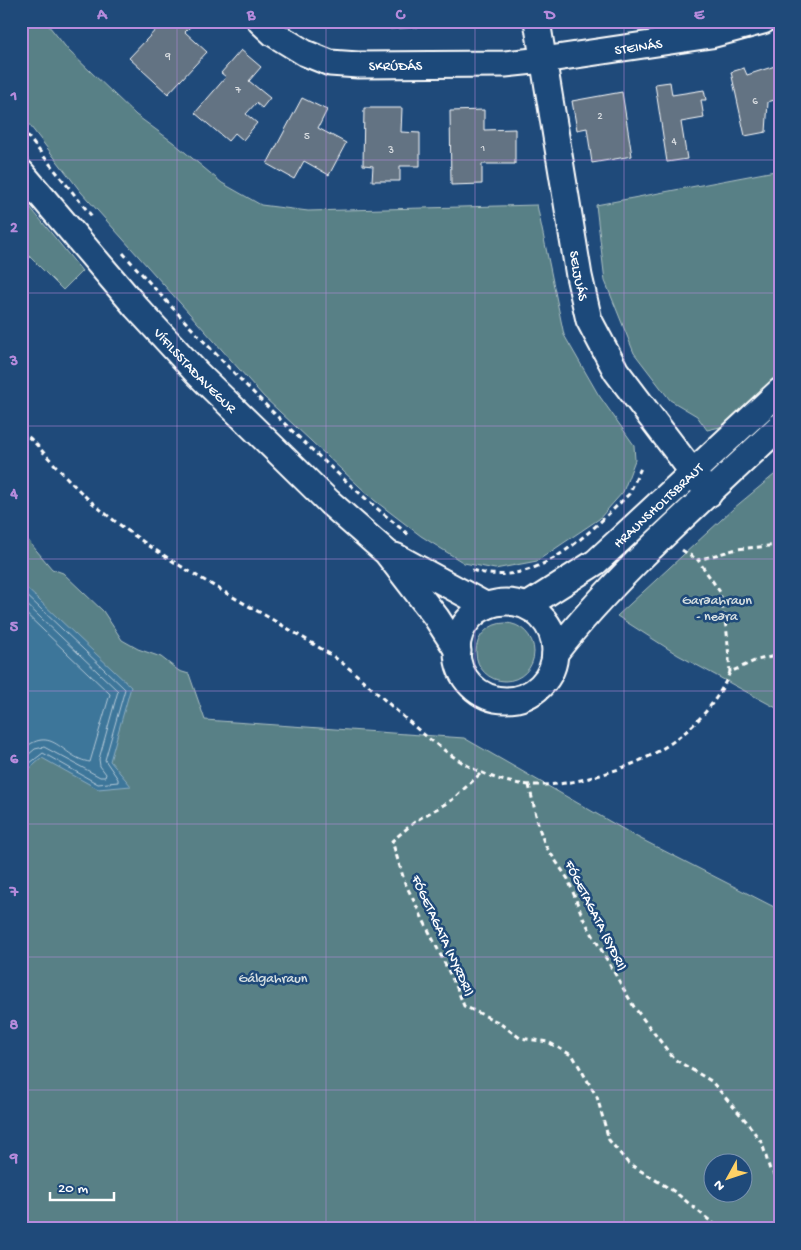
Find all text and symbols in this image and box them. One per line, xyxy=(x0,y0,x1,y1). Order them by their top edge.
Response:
text: A xyxy=(96,7,108,26)
text: B xyxy=(246,7,256,26)
text: C xyxy=(395,7,406,26)
text: D xyxy=(543,7,556,26)
text: E xyxy=(694,7,705,26)
street label: STEINÁS xyxy=(614,36,664,60)
house number: 9 xyxy=(164,51,171,63)
street label: SKRÚÐÁS xyxy=(369,59,423,76)
house number: 7 xyxy=(234,85,241,97)
text: 1 xyxy=(10,88,17,107)
house number: 6 xyxy=(752,96,758,108)
house number: 2 xyxy=(597,111,603,123)
house number: 5 xyxy=(304,131,310,143)
house number: 4 xyxy=(671,136,677,148)
house number: 1 xyxy=(480,143,485,155)
house number: 3 xyxy=(387,145,394,157)
text: 2 xyxy=(10,220,18,239)
street label: SELJUÁS xyxy=(564,250,590,303)
street label: VÍFILSSTAÐAVEGUR xyxy=(148,325,239,418)
text: 3 xyxy=(9,353,18,372)
street label: HRAUNSHOLTSBRAUT xyxy=(611,460,708,553)
text: 4 xyxy=(9,486,18,505)
park label: Garðahraun - neðra xyxy=(682,593,752,626)
text: 5 xyxy=(10,619,19,638)
text: 6 xyxy=(10,751,19,770)
street label: FÓGETAGATA (SYÐRI) xyxy=(559,857,630,974)
street label: FÓGETAGATA (NYRÐRI) xyxy=(406,872,477,999)
text: 7 xyxy=(9,884,19,903)
park label: Gálgahraun xyxy=(239,971,308,988)
text: 8 xyxy=(10,1017,19,1036)
text: 9 xyxy=(9,1150,18,1169)
north arrow xyxy=(704,1152,754,1202)
scale bar xyxy=(50,1170,114,1202)
text: N xyxy=(711,1176,729,1194)
text: 20 m xyxy=(58,1180,88,1198)

